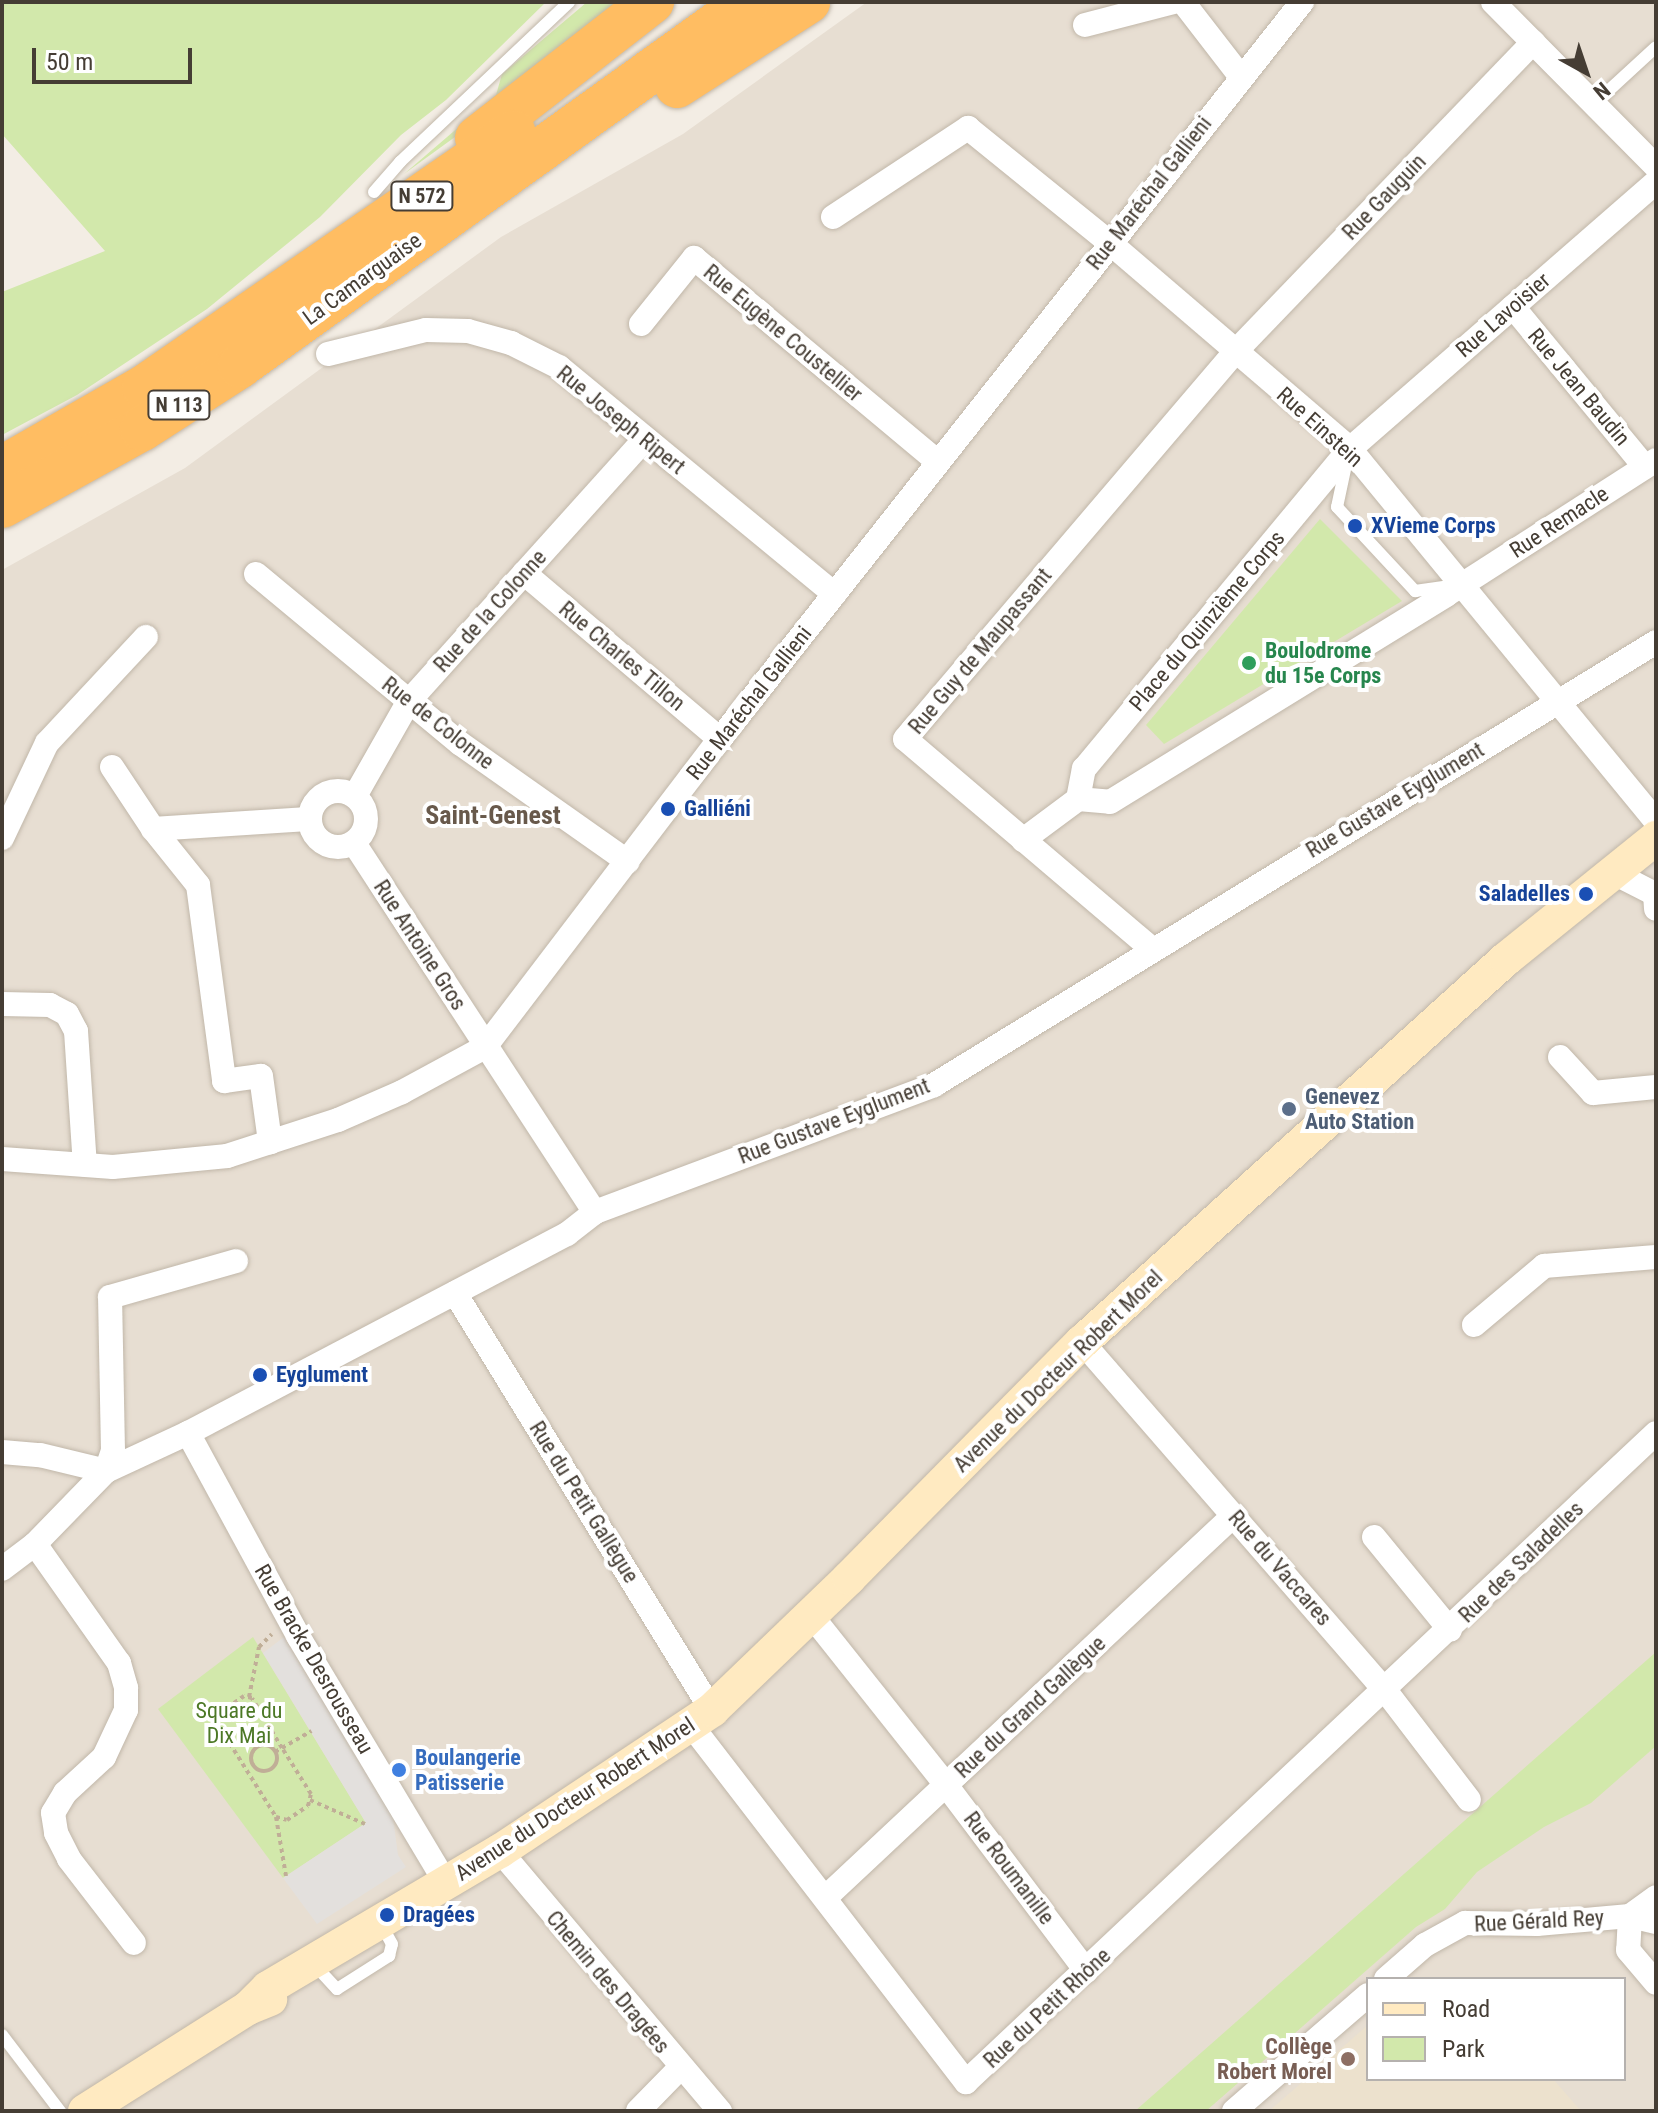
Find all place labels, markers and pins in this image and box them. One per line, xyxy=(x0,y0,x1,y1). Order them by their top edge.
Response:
place label: XVieme Corps xyxy=(1371,513,1496,539)
marker: XVieme Corps xyxy=(1346,517,1364,535)
place label: Boulodrome du 15e Corps xyxy=(1265,637,1381,688)
marker: Boulodrome du 15e Corps xyxy=(1240,654,1258,672)
place label: Galliéni xyxy=(684,796,751,822)
marker: Galliéni xyxy=(659,800,677,818)
place label: Saladelles xyxy=(1479,881,1570,907)
marker: Saladelles xyxy=(1577,885,1595,903)
place label: Genevez Auto Station xyxy=(1305,1083,1414,1134)
marker: Genevez Auto Station xyxy=(1280,1100,1298,1118)
place label: Eyglument xyxy=(276,1362,368,1388)
marker: Eyglument xyxy=(251,1366,269,1384)
place label: Boulangerie Patisserie xyxy=(415,1744,521,1796)
marker: Boulangerie Patisserie xyxy=(390,1761,408,1779)
place label: Dragées xyxy=(403,1902,475,1928)
marker: Dragées xyxy=(378,1906,396,1924)
place label: Collège Robert Morel xyxy=(1217,2033,1332,2084)
marker: Collège Robert Morel xyxy=(1339,2050,1357,2068)

